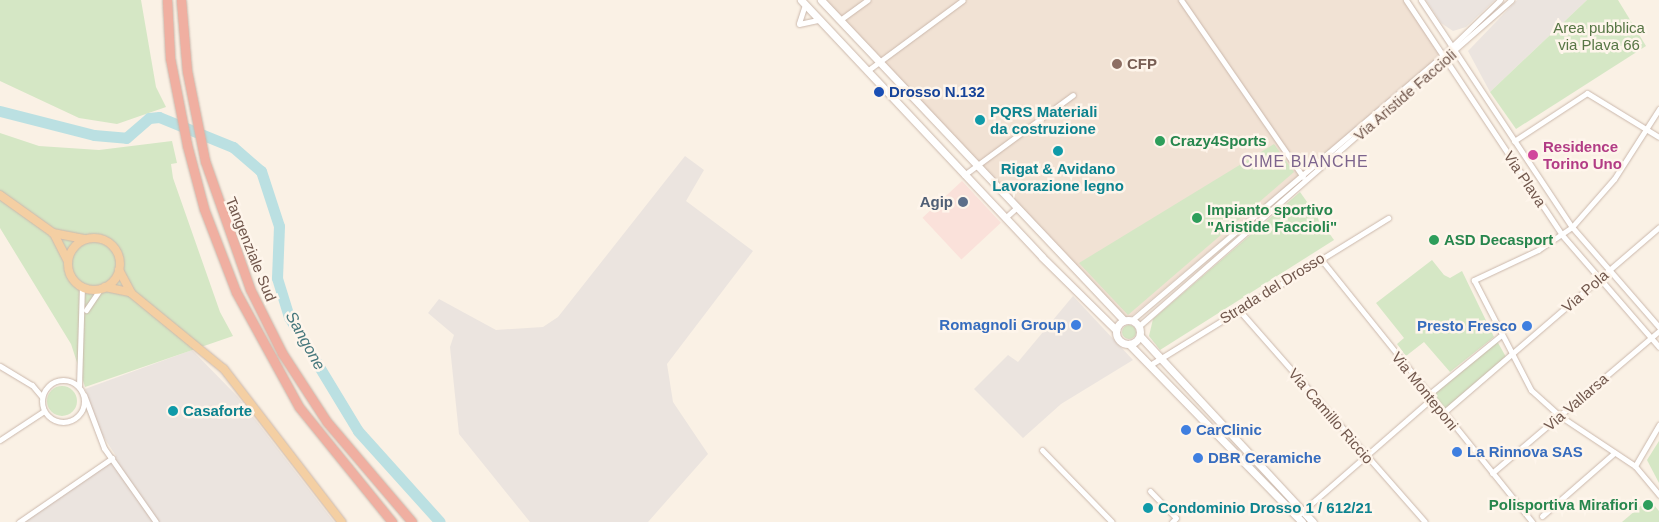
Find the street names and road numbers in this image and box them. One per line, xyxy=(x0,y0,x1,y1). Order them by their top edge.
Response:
street label: Via Aristide Faccioli xyxy=(1350,45,1460,145)
street label: Via Plava xyxy=(1500,148,1550,210)
street label: Tangenziale Sud xyxy=(222,194,280,304)
street label: Strada del Drosso xyxy=(1216,249,1328,327)
street label: Via Pola xyxy=(1558,266,1612,316)
street label: Via Monteponi xyxy=(1388,348,1462,434)
street label: Via Camillo Riccio xyxy=(1285,365,1377,467)
street label: Via Vallarsa xyxy=(1540,369,1612,435)

